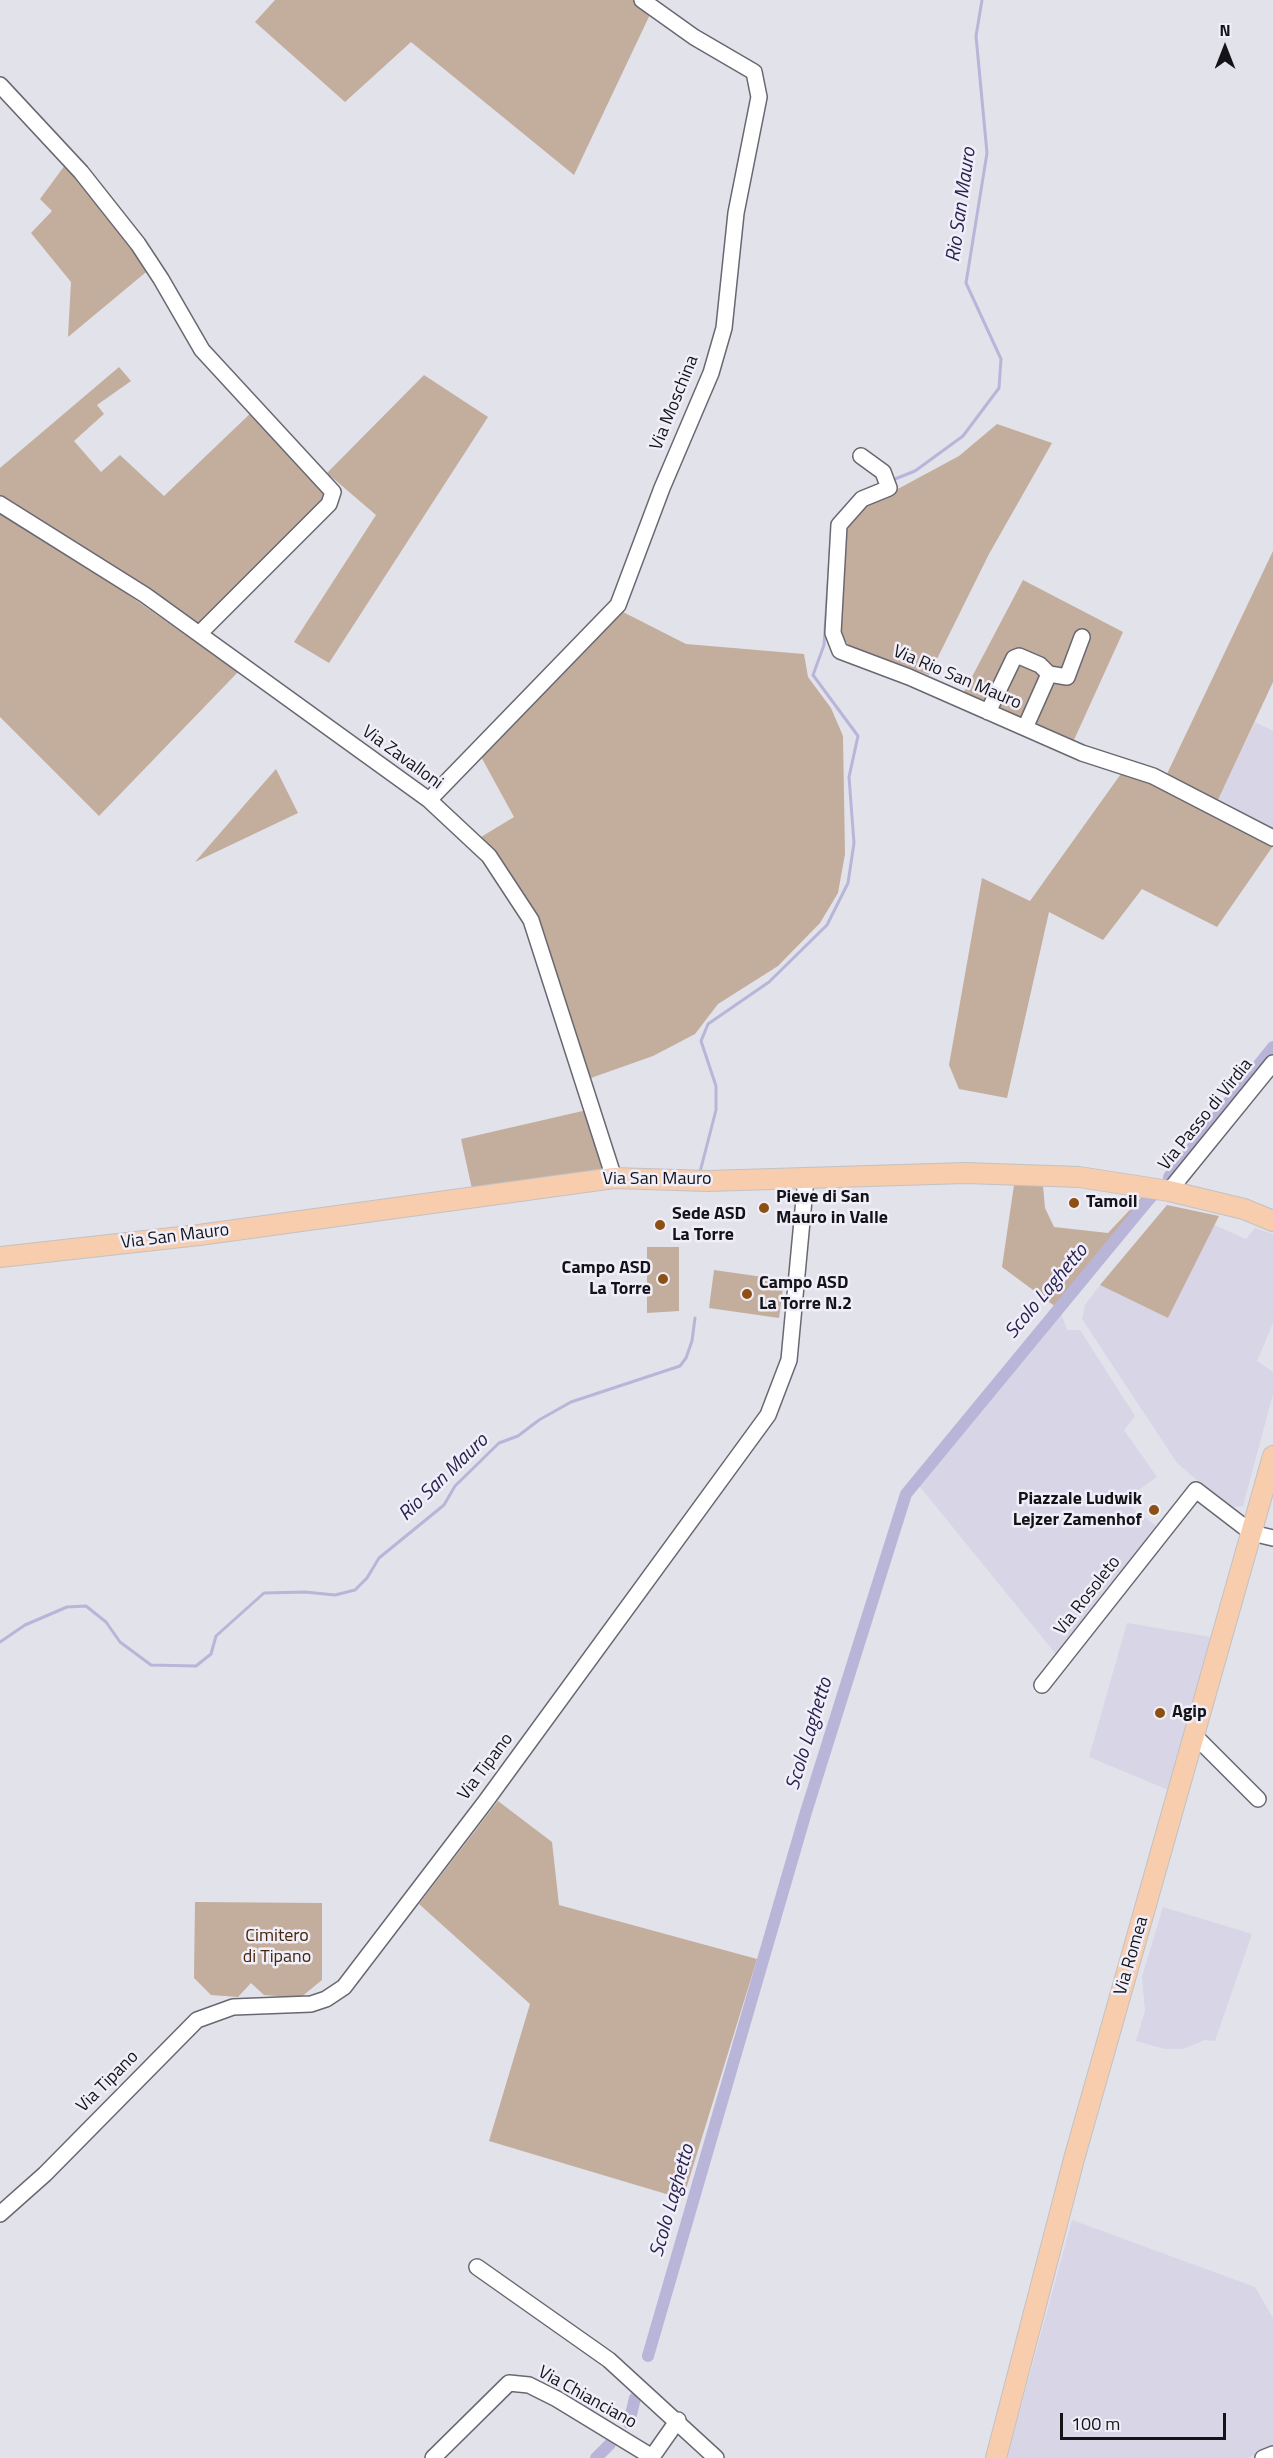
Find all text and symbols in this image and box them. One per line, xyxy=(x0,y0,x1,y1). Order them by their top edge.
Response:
north arrow xyxy=(1195,18,1255,78)
text: N xyxy=(1219,18,1231,42)
water label: Rio San Mauro xyxy=(942,146,982,264)
street label: Via Moschina xyxy=(646,352,704,454)
street label: Via Rio San Mauro xyxy=(889,641,1025,715)
street label: Via Zavalloni xyxy=(357,721,447,795)
street label: Via Passo di Virdia xyxy=(1154,1055,1258,1175)
street label: Via San Mauro xyxy=(602,1169,712,1191)
place label: Pieve di San Mauro in Valle xyxy=(776,1187,888,1230)
place label: Tamoil xyxy=(1086,1192,1138,1214)
marker: Tamoil xyxy=(1067,1196,1081,1210)
marker: Pieve di San Mauro in Valle xyxy=(757,1201,771,1215)
place label: Sede ASD La Torre xyxy=(672,1204,746,1246)
marker: Sede ASD La Torre xyxy=(653,1218,667,1232)
street label: Via San Mauro xyxy=(120,1220,230,1254)
water label: Scolo Laghetto xyxy=(1001,1240,1093,1344)
place label: Campo ASD La Torre xyxy=(562,1258,651,1300)
marker: Campo ASD La Torre xyxy=(656,1272,670,1286)
place label: Campo ASD La Torre N.2 xyxy=(759,1273,852,1316)
marker: Campo ASD La Torre N.2 xyxy=(740,1287,754,1301)
water label: Rio San Mauro xyxy=(394,1429,494,1527)
place label: Piazzale Ludwik Lejzer Zamenhof xyxy=(1013,1489,1142,1532)
marker: Piazzale Ludwik Lejzer Zamenhof xyxy=(1147,1503,1161,1517)
street label: Via Rosoleto xyxy=(1050,1552,1126,1640)
water label: Scolo Laghetto xyxy=(782,1675,838,1793)
place label: Agip xyxy=(1172,1702,1207,1724)
marker: Agip xyxy=(1153,1706,1167,1720)
street label: Via Tipano xyxy=(454,1729,518,1805)
street label: Via Romea xyxy=(1110,1914,1154,1998)
park label: Cimitero di Tipano xyxy=(243,1926,311,1968)
street label: Via Tipano xyxy=(73,2047,143,2117)
water label: Scolo Laghetto xyxy=(645,2142,701,2260)
street label: Via Chianciano xyxy=(534,2362,640,2434)
scale bar xyxy=(1063,2401,1230,2439)
text: 100 m xyxy=(1071,2410,1120,2437)

